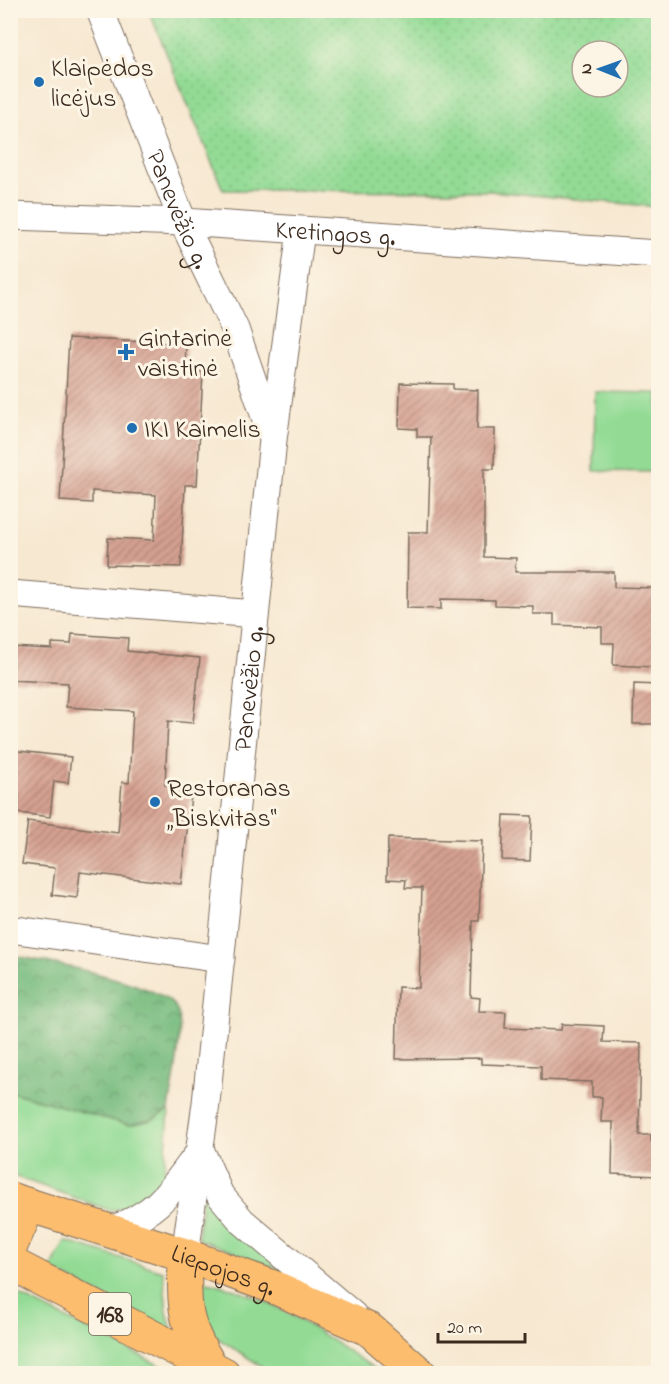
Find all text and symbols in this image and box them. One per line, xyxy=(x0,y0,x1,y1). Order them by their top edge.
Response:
north arrow xyxy=(570,39,630,99)
place label: Klaipėdos licėjus xyxy=(51,51,154,119)
text: N xyxy=(575,63,599,74)
marker: Klaipėdos licėjus xyxy=(32,75,46,89)
street label: Panevėžio g. xyxy=(134,145,219,276)
street label: Kretingos g. xyxy=(274,212,397,258)
place label: Gintarinė vaistinė xyxy=(138,321,232,389)
marker: Gintarinė vaistinė xyxy=(119,345,133,359)
place label: IKI Kaimelis xyxy=(144,412,261,450)
marker: IKI Kaimelis xyxy=(125,421,139,435)
street label: Panevėžio g. xyxy=(226,624,276,754)
place label: Restoranas „Biskvitas“ xyxy=(167,771,291,839)
marker: Restoranas „Biskvitas“ xyxy=(148,795,162,809)
street label: Liepojos g. xyxy=(166,1236,280,1308)
road number: 168 xyxy=(89,1293,131,1335)
scale bar xyxy=(438,1306,525,1344)
text: 20 m xyxy=(447,1316,482,1342)

